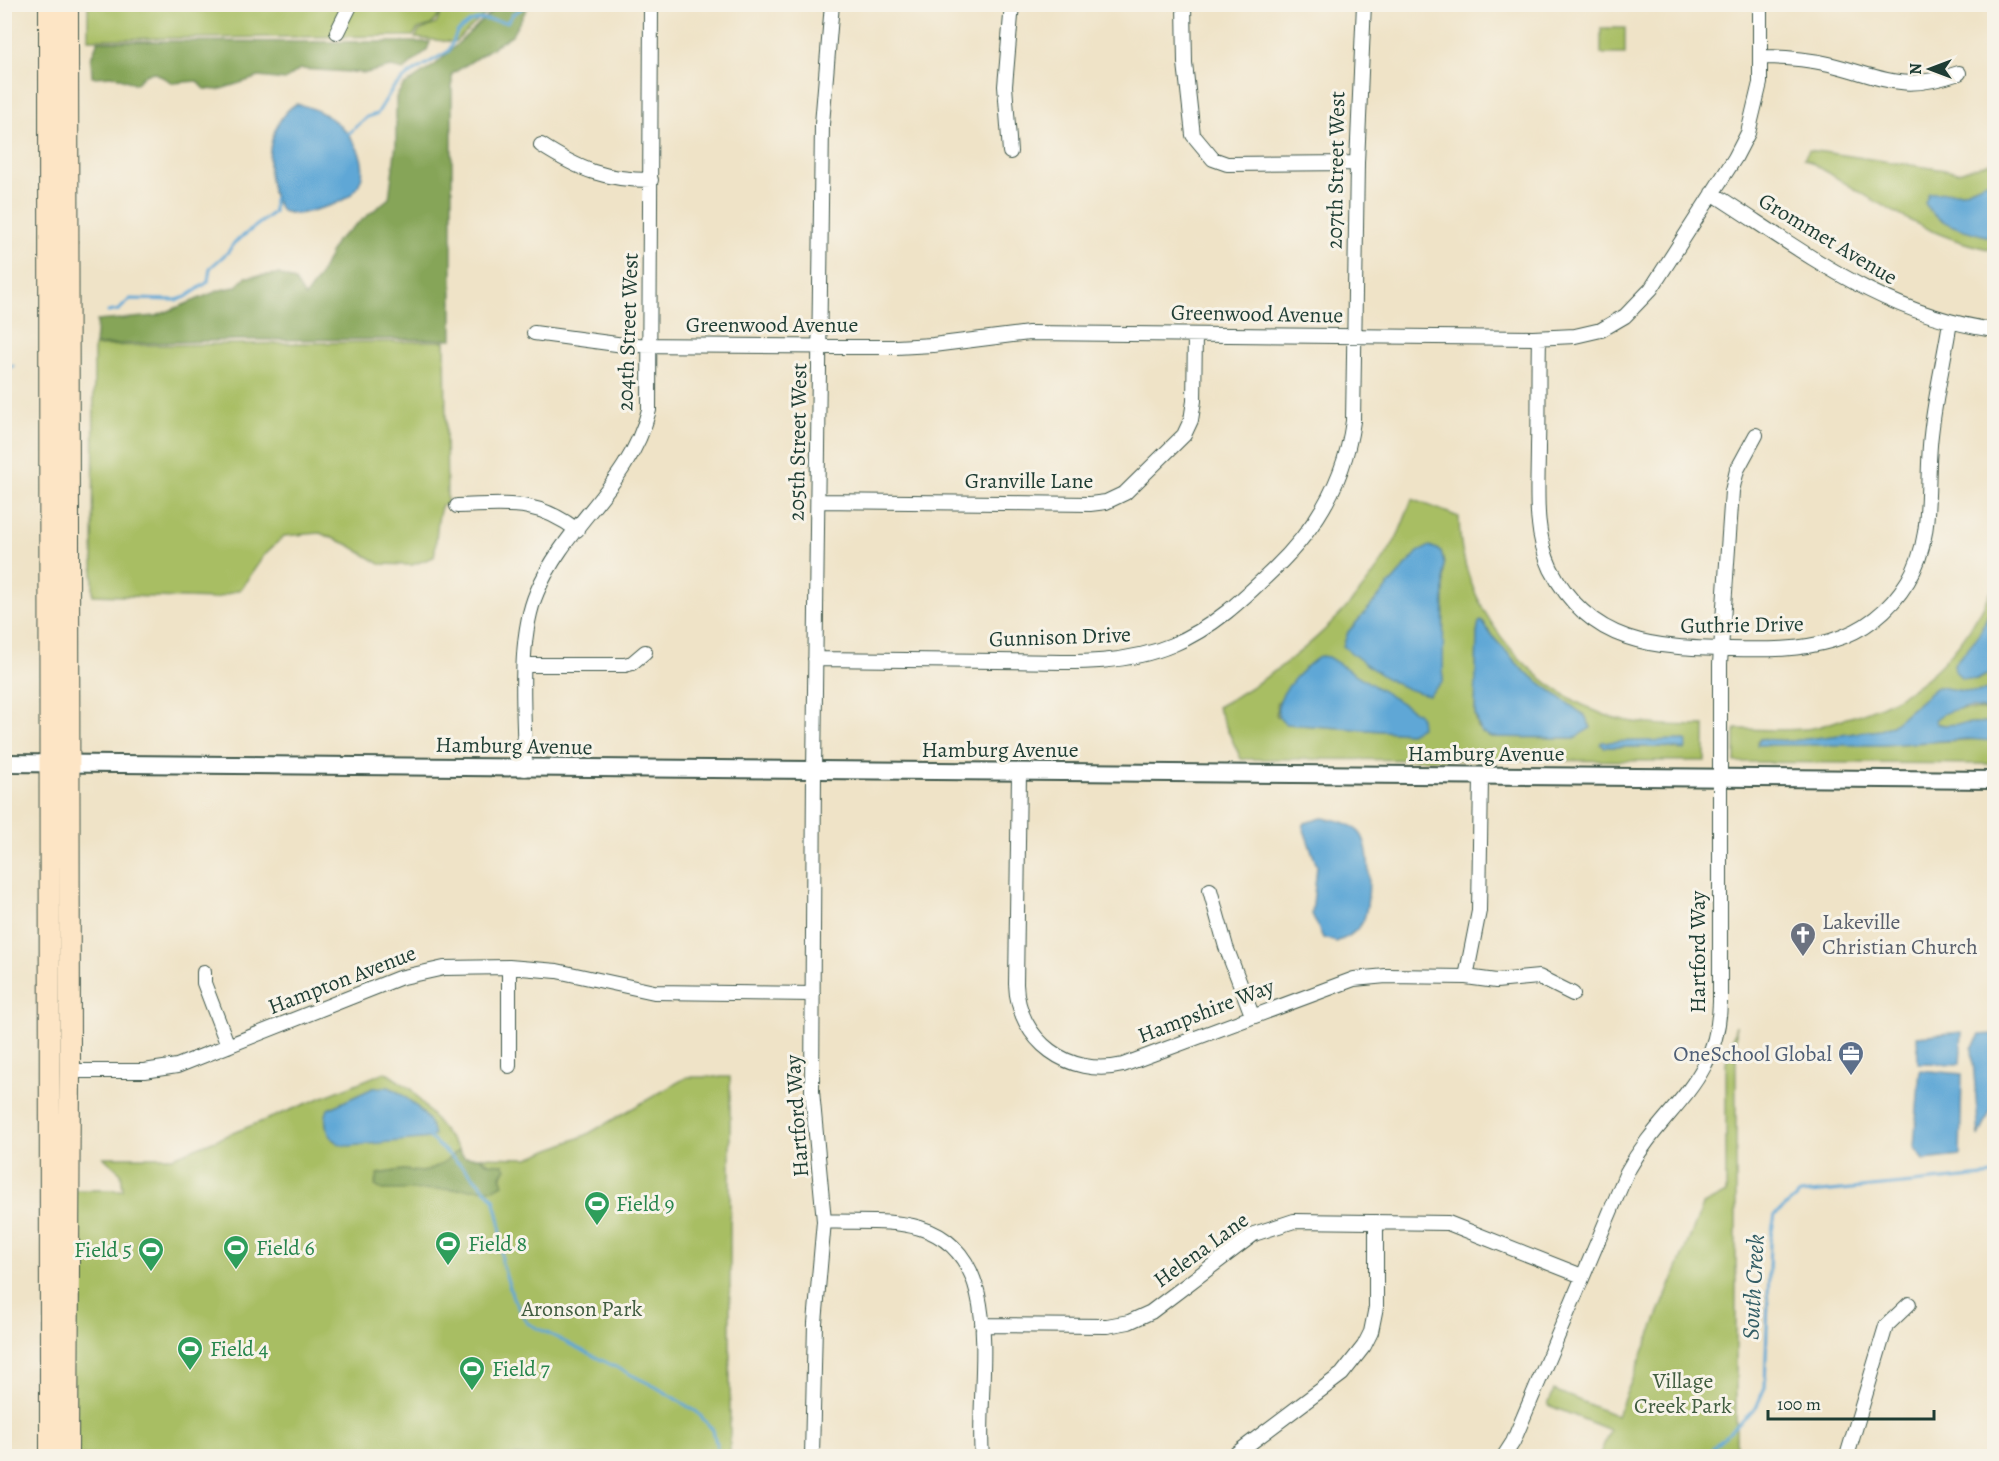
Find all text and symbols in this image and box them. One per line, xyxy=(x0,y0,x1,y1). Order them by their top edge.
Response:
north arrow xyxy=(1900,39,1960,99)
text: N xyxy=(1905,63,1927,75)
street label: 207th Street West xyxy=(1320,91,1352,249)
street label: Grommet Avenue xyxy=(1753,186,1903,292)
street label: 204th Street West xyxy=(610,252,646,412)
street label: Greenwood Avenue xyxy=(1170,297,1344,331)
street label: Greenwood Avenue xyxy=(686,310,858,340)
street label: 205th Street West xyxy=(782,363,814,521)
street label: Granville Lane xyxy=(965,466,1093,496)
street label: Guthrie Drive xyxy=(1680,609,1804,641)
street label: Gunnison Drive xyxy=(988,620,1132,654)
street label: Hamburg Avenue xyxy=(435,730,593,762)
street label: Hamburg Avenue xyxy=(921,735,1079,765)
street label: Hamburg Avenue xyxy=(1407,739,1565,769)
street label: Hartford Way xyxy=(1683,890,1713,1013)
place label: Lakeville Christian Church xyxy=(1822,907,1978,962)
church icon: Lakeville Christian Church xyxy=(1788,920,1818,958)
street label: Hampton Avenue xyxy=(264,938,420,1022)
street label: Hampshire Way xyxy=(1133,971,1279,1051)
place label: OneSchool Global xyxy=(1673,1039,1832,1069)
office icon: OneSchool Global xyxy=(1836,1039,1866,1077)
street label: Hartford Way xyxy=(778,1054,816,1178)
sports icon: Field 9 xyxy=(582,1189,612,1227)
place label: Field 9 xyxy=(616,1189,674,1219)
street label: Helena Lane xyxy=(1147,1205,1255,1295)
sports icon: Field 8 xyxy=(433,1229,463,1267)
place label: Field 8 xyxy=(468,1229,527,1259)
sports icon: Field 6 xyxy=(221,1233,251,1271)
place label: Field 6 xyxy=(256,1233,315,1263)
water label: South Creek xyxy=(1734,1233,1772,1341)
place label: Field 5 xyxy=(74,1235,132,1265)
sports icon: Field 5 xyxy=(136,1235,166,1273)
park label: Aronson Park xyxy=(520,1294,643,1324)
sports icon: Field 4 xyxy=(175,1334,205,1372)
place label: Field 4 xyxy=(210,1334,268,1364)
sports icon: Field 7 xyxy=(457,1354,487,1392)
place label: Field 7 xyxy=(492,1354,550,1384)
park label: Village Creek Park xyxy=(1634,1366,1732,1421)
scale bar xyxy=(1768,1383,1934,1421)
text: 100 m xyxy=(1777,1392,1821,1416)

